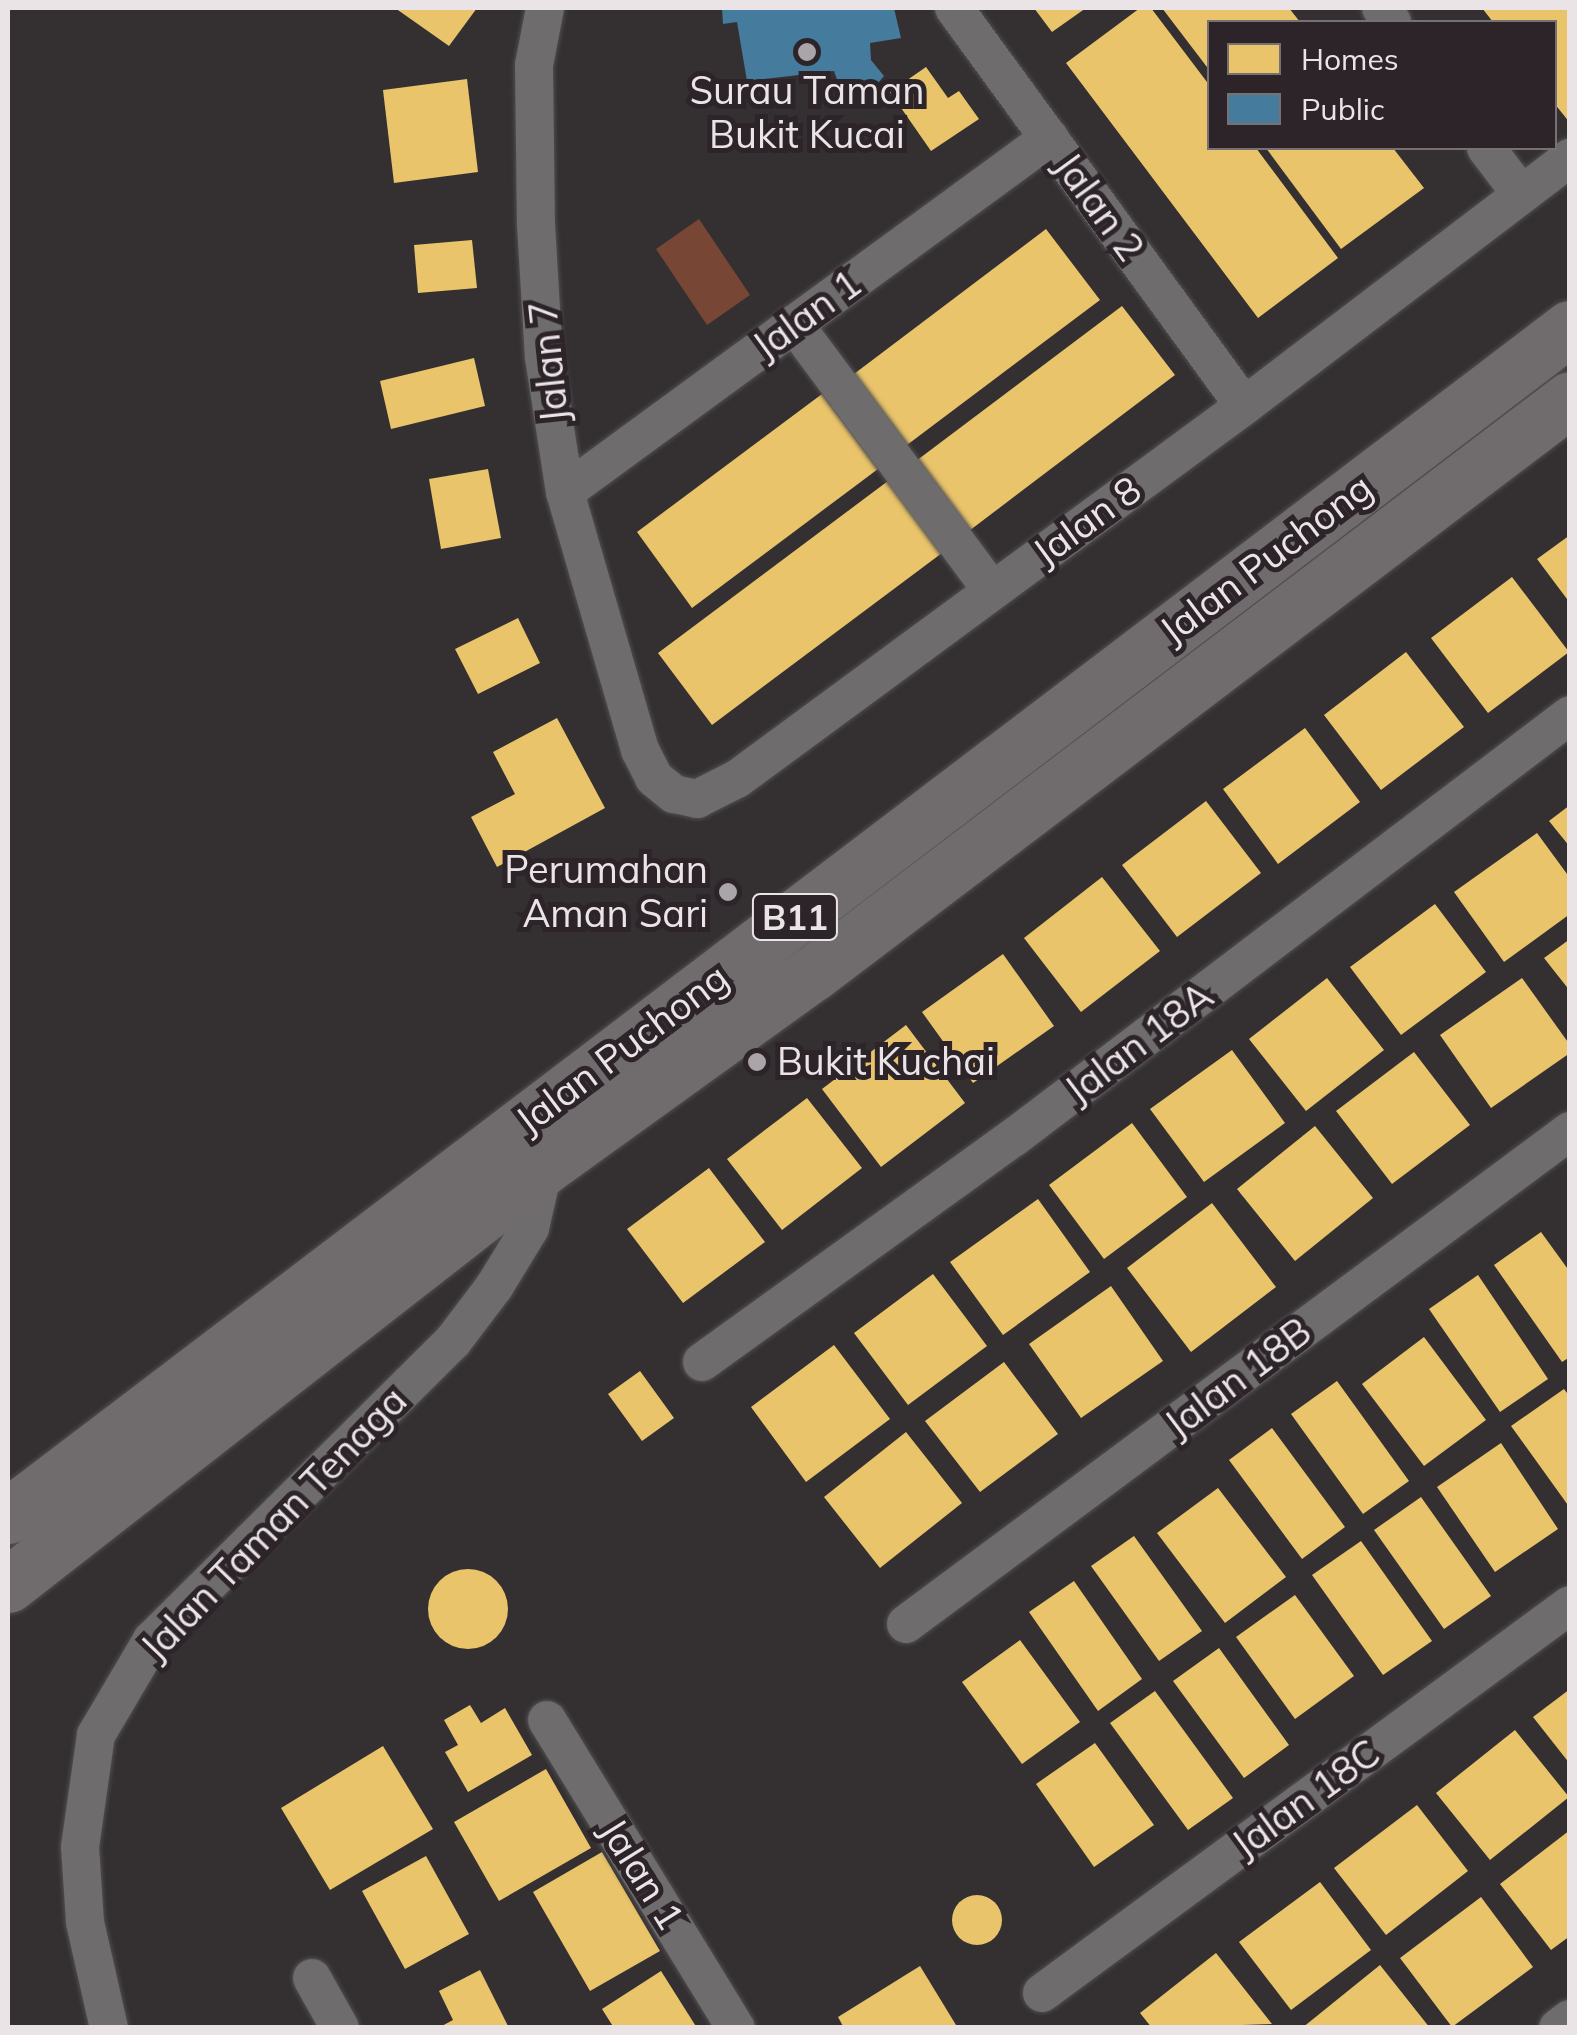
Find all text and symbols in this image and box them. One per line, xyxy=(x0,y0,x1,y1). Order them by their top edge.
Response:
legend xyxy=(1207,20,1557,150)
text: Homes xyxy=(1301,40,1399,78)
marker: Surau Taman Bukit Kucai xyxy=(796,41,818,63)
place label: Surau Taman Bukit Kucai xyxy=(689,68,925,157)
text: Public xyxy=(1301,90,1385,128)
street label: Jalan 2 xyxy=(1045,144,1153,270)
street label: Jalan 1 xyxy=(744,261,870,369)
street label: Jalan 7 xyxy=(520,299,578,425)
street label: Jalan Puchong xyxy=(1151,464,1381,654)
street label: Jalan 8 xyxy=(1024,467,1150,575)
place label: Perumahan Aman Sari xyxy=(504,847,708,936)
marker: Perumahan Aman Sari xyxy=(717,881,739,903)
road number: B11 xyxy=(750,887,840,947)
street label: Jalan Puchong xyxy=(507,954,737,1144)
street label: Jalan 18A xyxy=(1056,973,1222,1113)
place label: Bukit Kuchai xyxy=(777,1039,995,1085)
marker: Bukit Kuchai xyxy=(746,1051,768,1073)
street label: Jalan 18B xyxy=(1156,1308,1320,1448)
street label: Jalan Taman Tenaga xyxy=(132,1378,416,1670)
street label: Jalan 18C xyxy=(1223,1730,1389,1868)
street label: Jalan 1 xyxy=(590,1810,694,1938)

